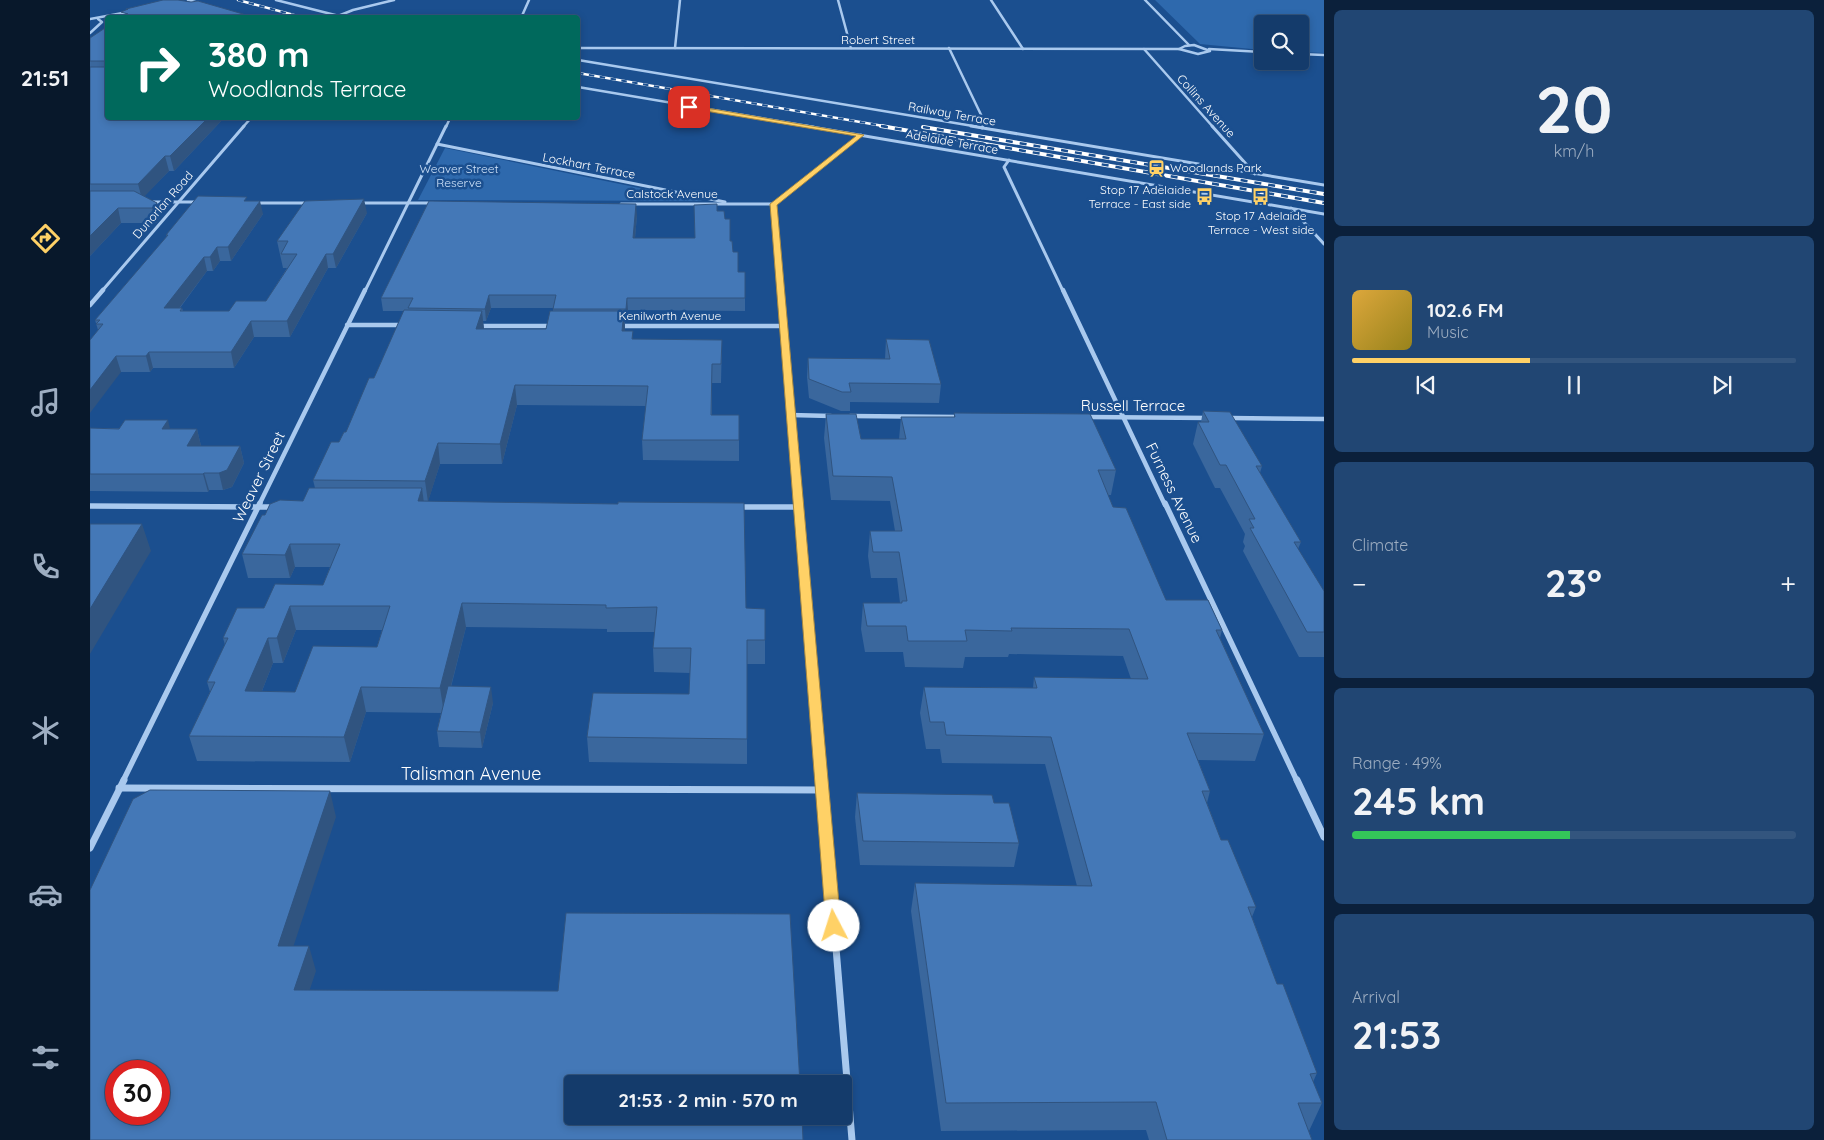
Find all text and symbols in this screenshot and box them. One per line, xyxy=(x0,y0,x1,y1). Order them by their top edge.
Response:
map controls xyxy=(1254,15,1309,70)
button: search xyxy=(1254,15,1309,70)
text: 380 m xyxy=(208,32,310,76)
street label: Robert Street xyxy=(841,32,915,47)
icon: right xyxy=(125,35,190,100)
text: 21:51 xyxy=(21,64,69,92)
text: 20 xyxy=(1536,68,1612,149)
street label: Collins Avenue xyxy=(1174,71,1239,141)
text: Woodlands Terrace xyxy=(208,75,407,103)
pin xyxy=(668,86,710,128)
icon: arrive xyxy=(675,93,703,121)
street label: Railway Terrace xyxy=(907,98,997,129)
street label: Adelaide Terrace xyxy=(905,126,1000,157)
text: km/h xyxy=(1554,141,1594,161)
street label: Lockhart Terrace xyxy=(541,149,637,182)
station icon: Woodlands Park xyxy=(1146,158,1166,178)
place label: Woodlands Park xyxy=(1170,160,1262,175)
park label: Weaver Street Reserve xyxy=(419,161,499,190)
street label: Dunorlan Road xyxy=(129,168,196,241)
place label: Stop 17 Adelaide Terrace - East side xyxy=(1089,182,1191,211)
street label: Calstock Avenue xyxy=(626,186,718,201)
bus stop icon: Stop 17 Adelaide Terrace - East side xyxy=(1195,187,1215,207)
bus stop icon: Stop 17 Adelaide Terrace - West side xyxy=(1251,187,1271,207)
place label: Stop 17 Adelaide Terrace - West side xyxy=(1208,208,1315,237)
icon: directions xyxy=(28,221,63,256)
text: 102.6 FM xyxy=(1427,298,1504,322)
street label: Kenilworth Avenue xyxy=(619,308,722,323)
text: Music xyxy=(1427,322,1469,342)
icon: previous xyxy=(1412,371,1440,399)
icon: pause xyxy=(1560,371,1588,399)
icon: next xyxy=(1708,371,1736,399)
icon: music xyxy=(28,385,63,420)
street label: Russell Terrace xyxy=(1081,396,1185,415)
street label: Weaver Street xyxy=(228,428,289,525)
street label: Furness Avenue xyxy=(1142,440,1207,546)
text: Climate xyxy=(1352,535,1408,555)
icon: phone xyxy=(28,549,63,584)
text: 23° xyxy=(1545,559,1602,607)
text: − xyxy=(1352,566,1367,601)
text: + xyxy=(1780,566,1796,601)
icon: climate xyxy=(28,713,63,748)
text: Range · 49% xyxy=(1352,753,1442,773)
street label: Talisman Avenue xyxy=(401,762,541,785)
text: 245 km xyxy=(1352,777,1485,825)
icon: car xyxy=(28,877,63,912)
position arrow xyxy=(807,899,859,951)
text: Arrival xyxy=(1352,987,1400,1007)
text: 21:53 xyxy=(1352,1011,1441,1059)
icon: filters xyxy=(28,1040,63,1075)
speed limit sign: 30 xyxy=(105,1060,170,1125)
text: 21:53 · 2 min · 570 m xyxy=(618,1088,798,1112)

